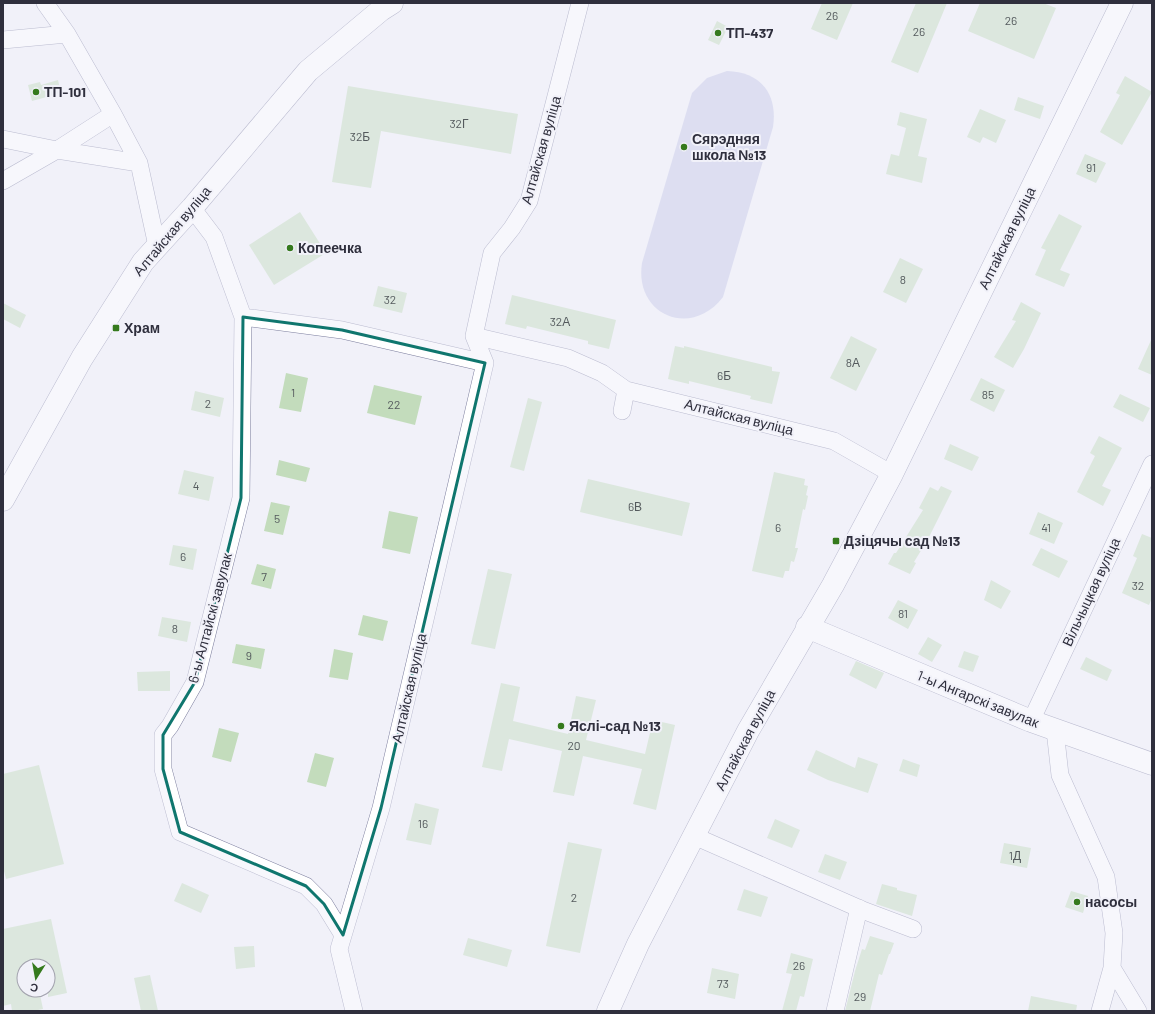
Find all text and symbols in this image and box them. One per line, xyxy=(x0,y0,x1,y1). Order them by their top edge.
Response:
house number: 26 xyxy=(826,8,838,22)
house number: 26 xyxy=(1005,13,1017,27)
place label: ТП-437 xyxy=(726,24,773,41)
house number: 26 xyxy=(913,24,925,38)
marker: ТП-437 xyxy=(713,28,723,38)
place label: ТП-101 xyxy=(44,83,86,100)
marker: ТП-101 xyxy=(31,87,41,97)
street label: Алтайская вуліца xyxy=(517,94,564,206)
house number: 32Г xyxy=(449,116,469,130)
house number: 32Б xyxy=(350,129,370,143)
place label: Сярэдняя школа №13 xyxy=(692,130,766,163)
marker: Сярэдняя школа №13 xyxy=(679,142,689,152)
house number: 91 xyxy=(1086,160,1096,174)
street label: Алтайская вуліца xyxy=(129,182,214,279)
street label: Алтайская вуліца xyxy=(974,184,1039,292)
place label: Копеечка xyxy=(298,239,362,256)
marker: Копеечка xyxy=(285,243,295,253)
house number: 8 xyxy=(900,272,906,286)
house number: 32 xyxy=(384,292,396,306)
house number: 32А xyxy=(550,314,570,328)
place label: Храм xyxy=(124,319,160,336)
marker: Храм xyxy=(111,323,121,333)
house number: 8А xyxy=(846,355,860,369)
house number: 6Б xyxy=(717,368,731,382)
house number: 1 xyxy=(291,385,295,399)
house number: 85 xyxy=(982,387,994,401)
street label: Алтайская вуліца xyxy=(683,395,796,438)
house number: 2 xyxy=(205,396,211,410)
house number: 22 xyxy=(388,397,400,411)
house number: 4 xyxy=(193,478,199,492)
house number: 6В xyxy=(628,499,642,513)
house number: 5 xyxy=(274,511,280,525)
house number: 6 xyxy=(775,520,781,534)
house number: 41 xyxy=(1041,520,1051,534)
place label: Дзіцячы сад №13 xyxy=(844,532,960,549)
street label: Вільчыцкая вуліца xyxy=(1058,535,1123,649)
marker: Дзіцячы сад №13 xyxy=(831,536,841,546)
house number: 6 xyxy=(180,549,186,563)
street label: 6-ы Алтайскі завулак xyxy=(184,550,235,685)
house number: 7 xyxy=(261,569,267,583)
house number: 32 xyxy=(1132,578,1144,592)
house number: 81 xyxy=(898,606,908,620)
house number: 8 xyxy=(172,621,178,635)
street label: Алтайская вуліца xyxy=(388,631,429,744)
house number: 9 xyxy=(246,648,252,662)
street label: 1-ы Ангарскі завулак xyxy=(915,666,1042,731)
street label: Алтайская вуліца xyxy=(711,686,778,793)
place label: Яслі-сад №13 xyxy=(569,717,661,734)
marker: Яслі-сад №13 xyxy=(556,721,566,731)
house number: 20 xyxy=(567,738,581,752)
house number: 16 xyxy=(418,816,428,830)
house number: 1Д xyxy=(1009,848,1021,863)
house number: 2 xyxy=(571,890,577,904)
place label: насосы xyxy=(1085,893,1137,910)
marker: насосы xyxy=(1072,897,1082,907)
north arrow xyxy=(16,958,56,998)
house number: 26 xyxy=(793,958,805,972)
house number: 73 xyxy=(717,976,729,990)
text: С xyxy=(29,981,39,995)
house number: 29 xyxy=(854,989,866,1003)

